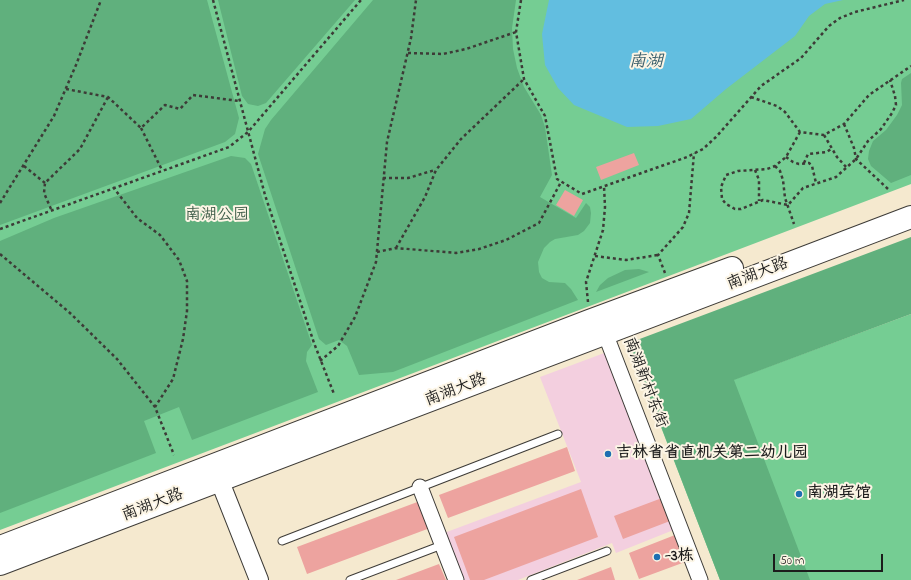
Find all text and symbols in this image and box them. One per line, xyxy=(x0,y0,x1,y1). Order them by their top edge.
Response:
water label: 南湖 xyxy=(629,53,663,73)
park label: 南湖公园 xyxy=(185,206,249,226)
street label: 南湖大路 xyxy=(725,255,791,295)
street label: 南湖新村东街 xyxy=(618,335,670,431)
street label: 南湖大路 xyxy=(423,371,489,411)
place label: 吉林省省直机关第二幼儿园 xyxy=(616,444,808,464)
marker: 吉林省省直机关第二幼儿园 xyxy=(603,449,613,459)
place label: 南湖宾馆 xyxy=(807,484,871,504)
street label: 南湖大路 xyxy=(120,486,186,526)
marker: 南湖宾馆 xyxy=(794,489,804,499)
scale bar xyxy=(775,546,885,572)
place label: -3栋 xyxy=(665,547,694,567)
marker: -3栋 xyxy=(652,552,662,562)
text: 50 m xyxy=(780,552,804,570)

